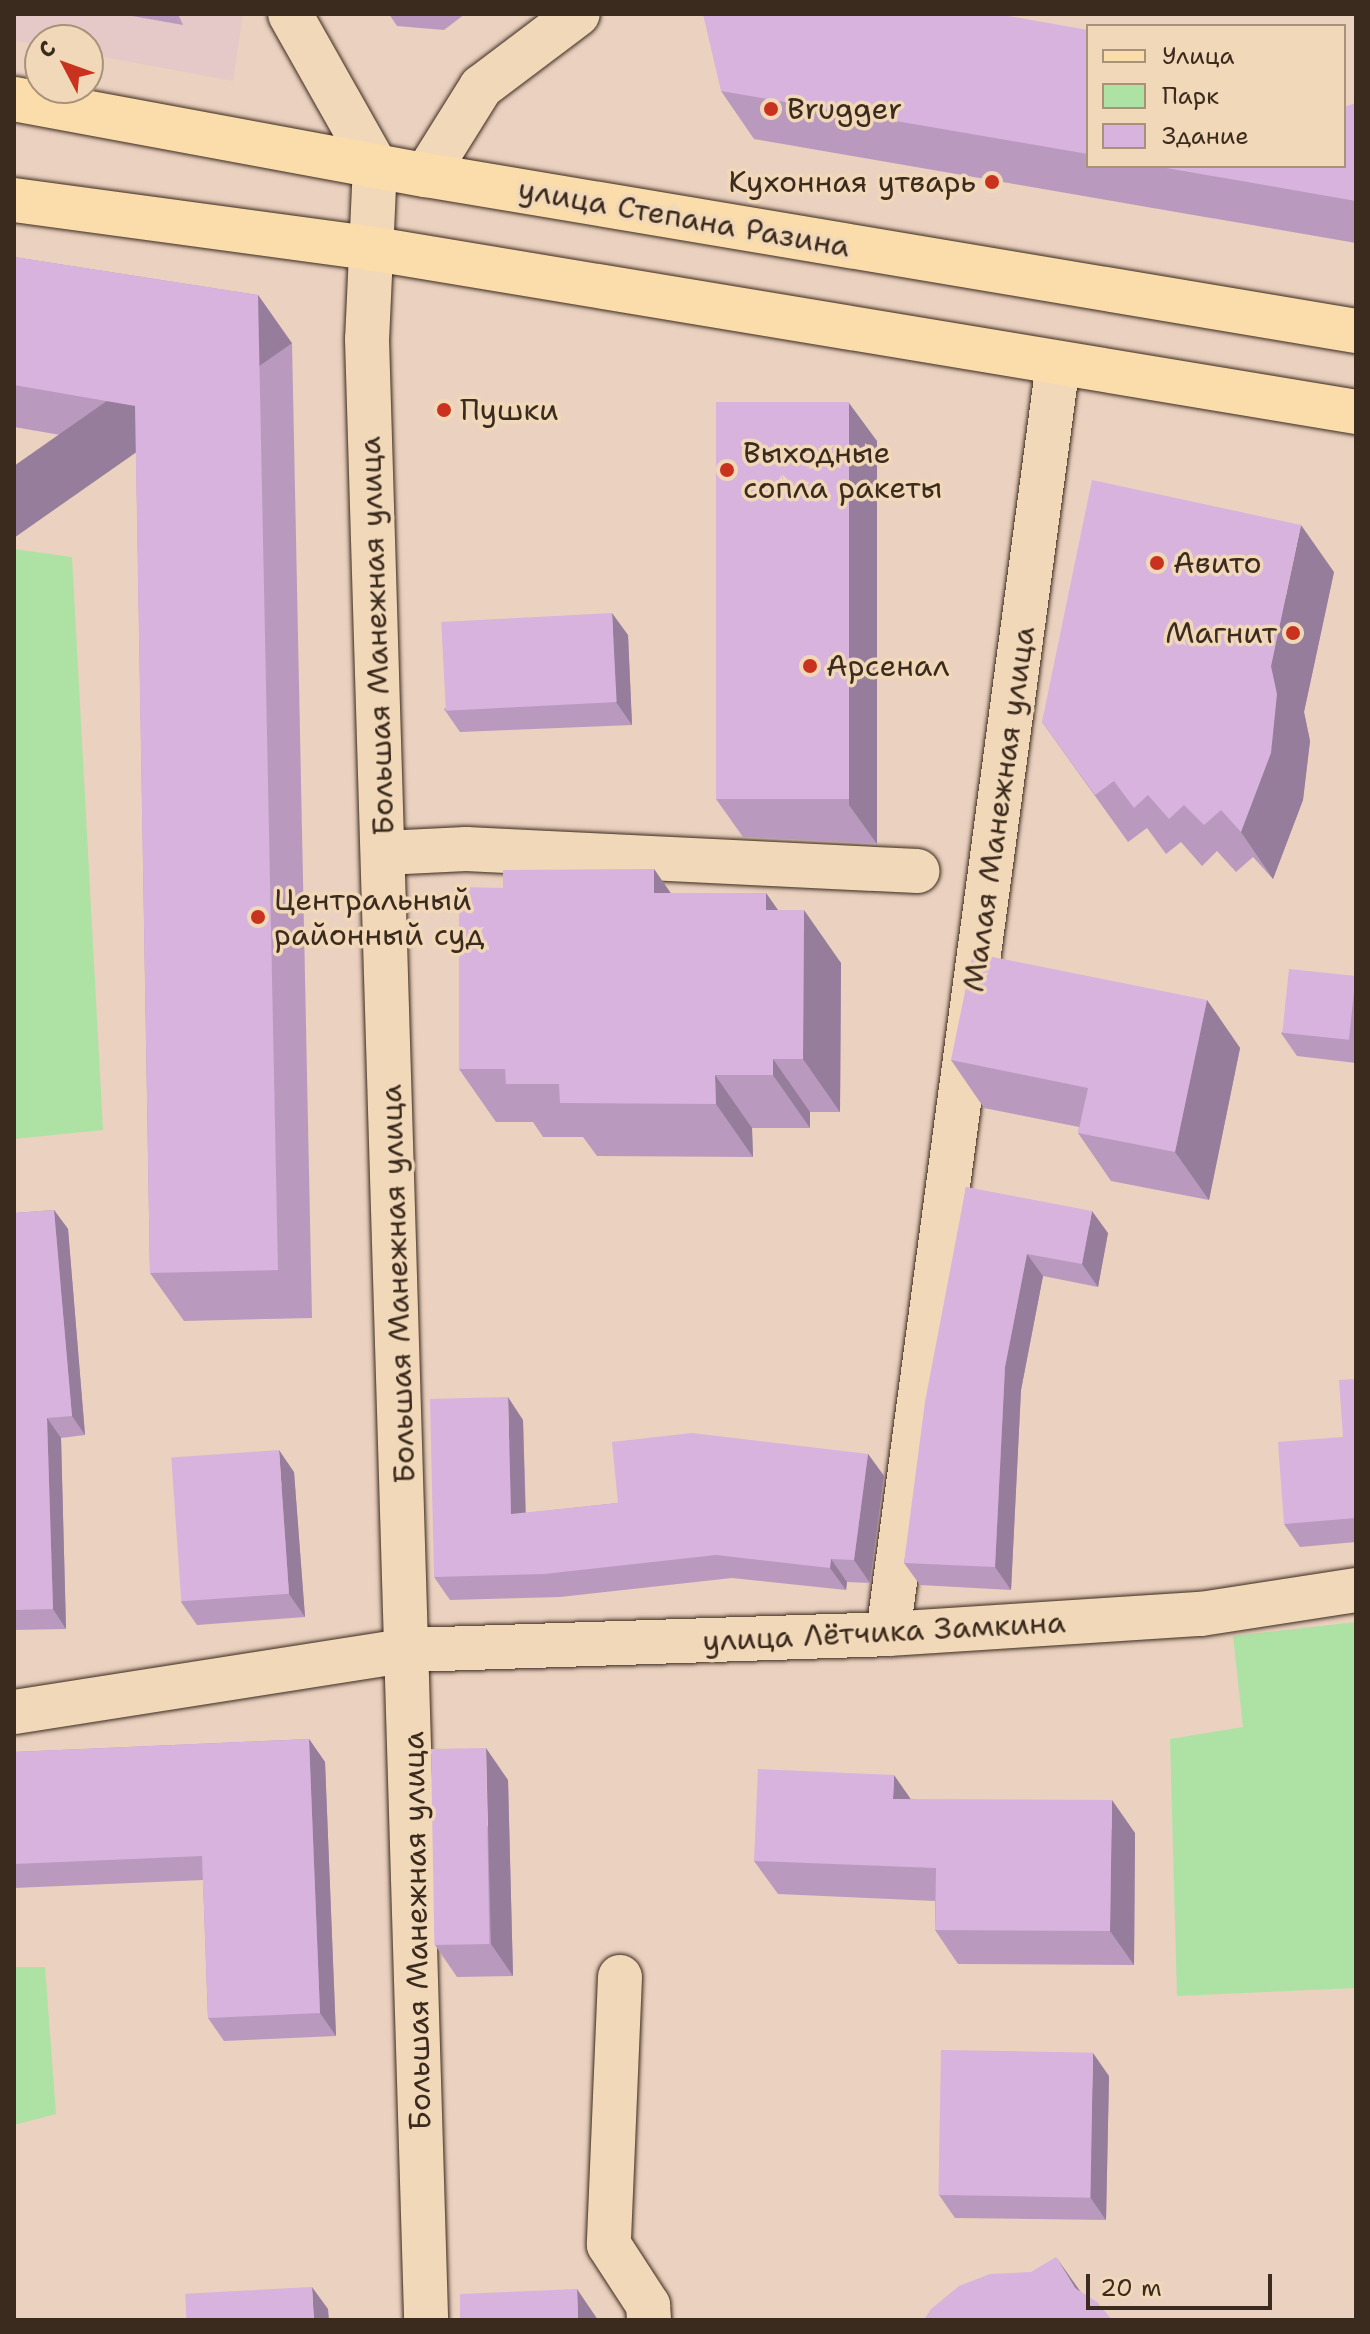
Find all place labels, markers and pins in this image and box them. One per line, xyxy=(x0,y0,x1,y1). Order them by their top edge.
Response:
place label: Brugger xyxy=(787,91,902,127)
marker: Brugger xyxy=(762,100,780,118)
place label: Кухонная утварь xyxy=(728,164,976,200)
marker: Кухонная утварь xyxy=(983,173,1001,191)
place label: Пушки xyxy=(460,392,559,428)
marker: Пушки xyxy=(435,401,453,419)
place label: Выходные сопла ракеты xyxy=(743,435,942,506)
marker: Выходные сопла ракеты xyxy=(718,461,736,479)
place label: Авито xyxy=(1173,545,1262,581)
marker: Авито xyxy=(1148,554,1166,572)
place label: Магнит xyxy=(1165,615,1277,651)
marker: Магнит xyxy=(1284,624,1302,642)
place label: Арсенал xyxy=(826,648,949,684)
marker: Арсенал xyxy=(801,657,819,675)
place label: Центральный районный суд xyxy=(274,882,485,952)
marker: Центральный районный суд xyxy=(249,908,267,926)

